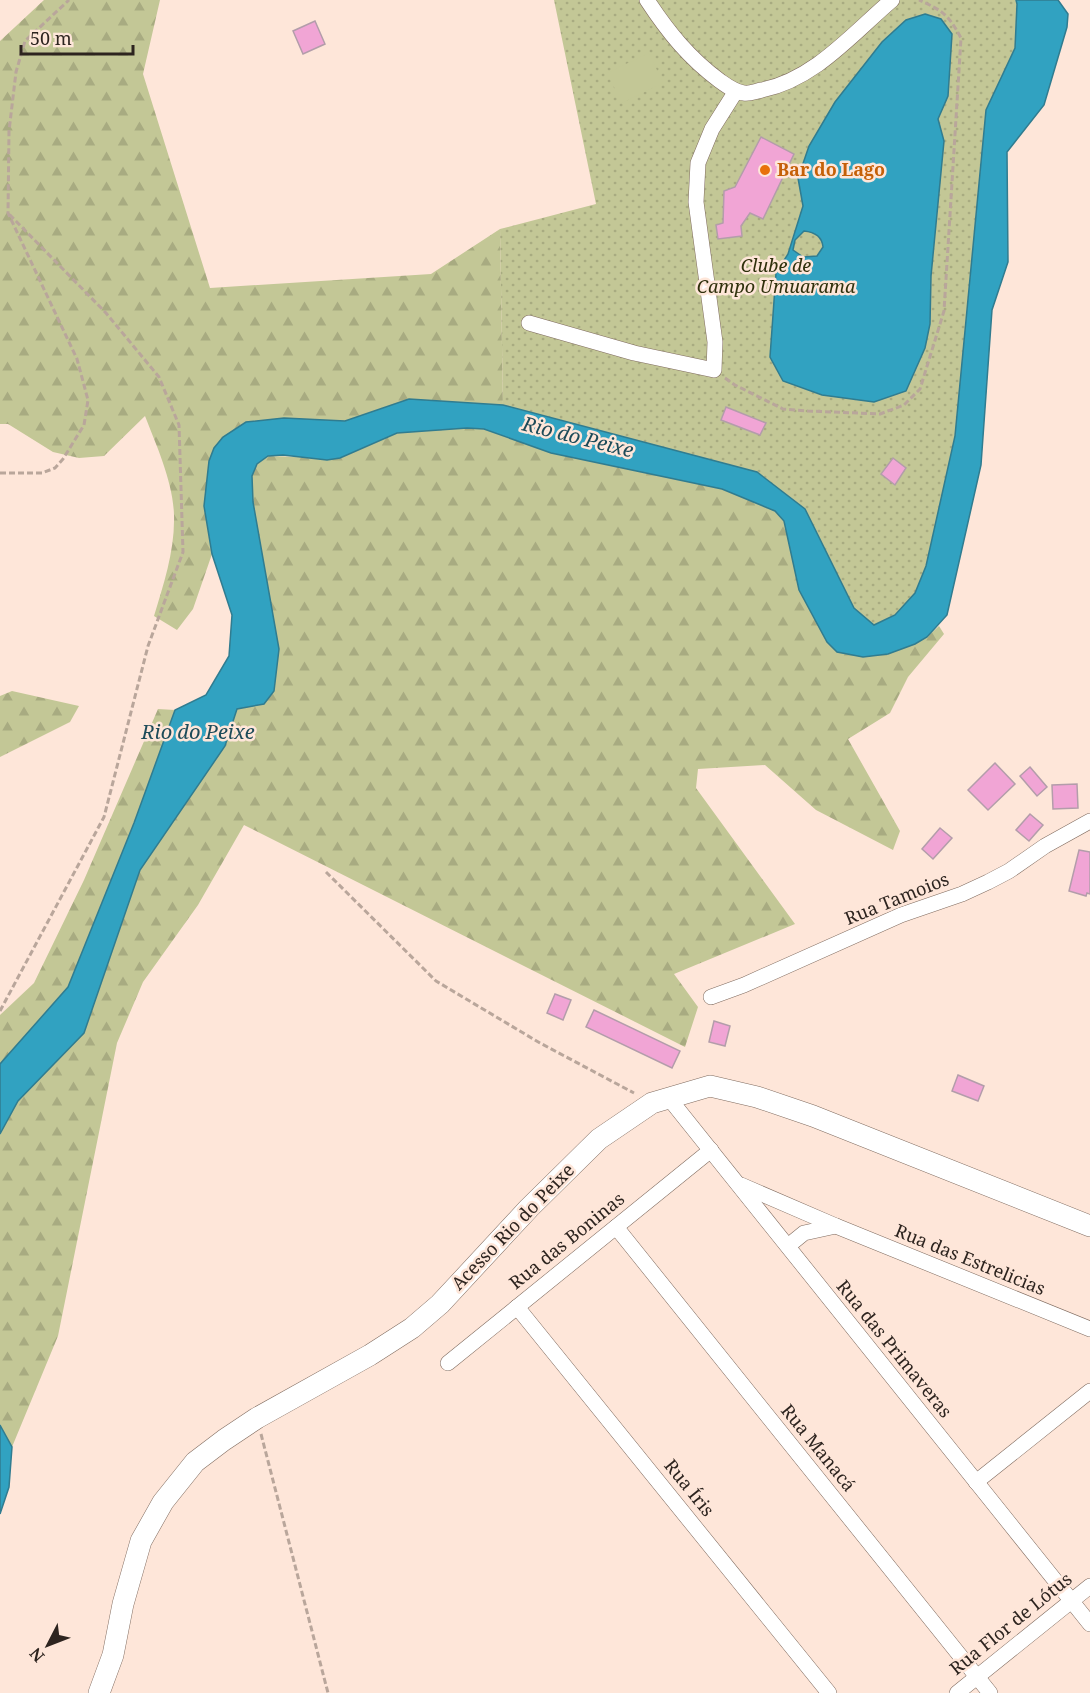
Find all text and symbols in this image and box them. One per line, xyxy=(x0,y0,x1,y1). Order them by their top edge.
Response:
scale bar xyxy=(21,18,134,56)
text: 50 m xyxy=(30,26,72,50)
place label: Bar do Lago xyxy=(777,157,885,181)
marker: Bar do Lago xyxy=(758,163,772,177)
park label: Clube de Campo Umuarama xyxy=(697,253,856,298)
water label: Rio do Peixe xyxy=(519,409,637,463)
water label: Rio do Peixe xyxy=(140,718,255,745)
street label: Rua Tamoios xyxy=(841,866,952,930)
street label: Acesso Rio do Peixe xyxy=(446,1158,579,1295)
street label: Rua das Boninas xyxy=(504,1186,629,1294)
street label: Rua das Estrelicias xyxy=(892,1218,1049,1300)
street label: Rua das Primaveras xyxy=(832,1274,958,1422)
street label: Rua Manacá xyxy=(776,1399,861,1496)
street label: Rua Íris xyxy=(659,1454,720,1521)
street label: Rua Flor de Lótus xyxy=(944,1566,1076,1680)
north arrow xyxy=(18,1615,78,1675)
text: N xyxy=(24,1643,49,1667)

